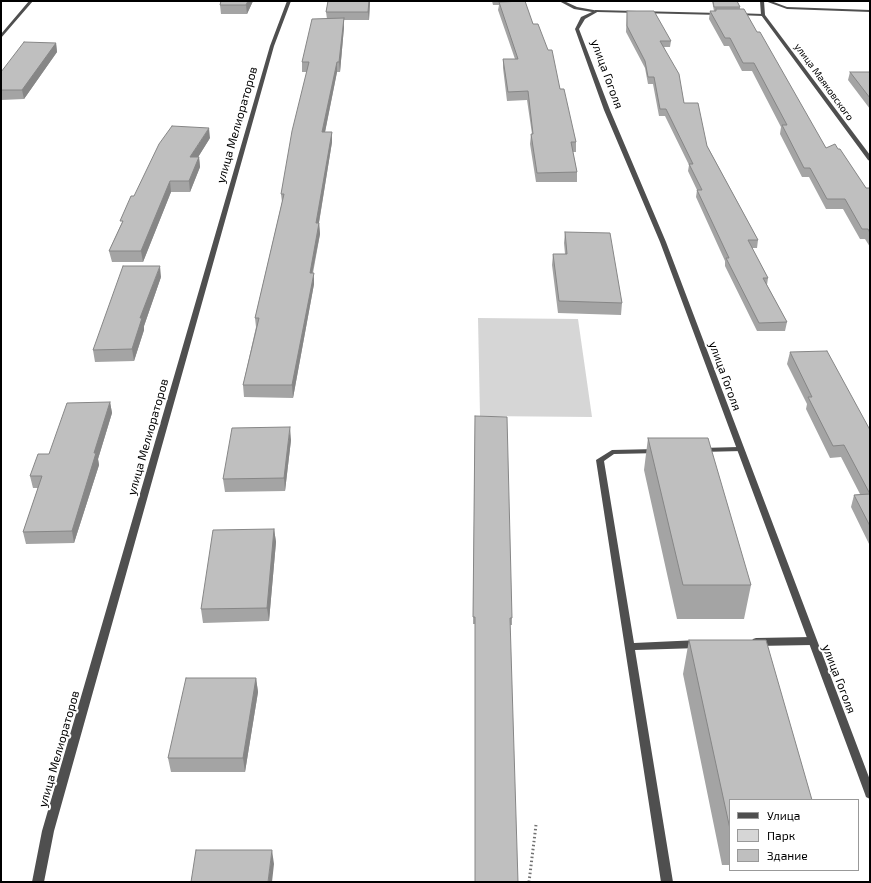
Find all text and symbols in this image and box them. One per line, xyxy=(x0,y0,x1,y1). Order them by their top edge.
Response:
street label: улица Гоголя xyxy=(588,37,626,111)
street label: улица Маяковского xyxy=(792,41,856,123)
street label: улица Мелиораторов xyxy=(213,65,261,185)
street label: улица Гоголя xyxy=(706,339,744,413)
street label: улица Мелиораторов xyxy=(124,377,172,497)
street label: улица Гоголя xyxy=(819,642,859,716)
street label: улица Мелиораторов xyxy=(35,689,83,809)
legend xyxy=(729,799,859,871)
text: Улица xyxy=(767,808,800,822)
text: Парк xyxy=(767,828,795,842)
text: Здание xyxy=(767,848,808,862)

